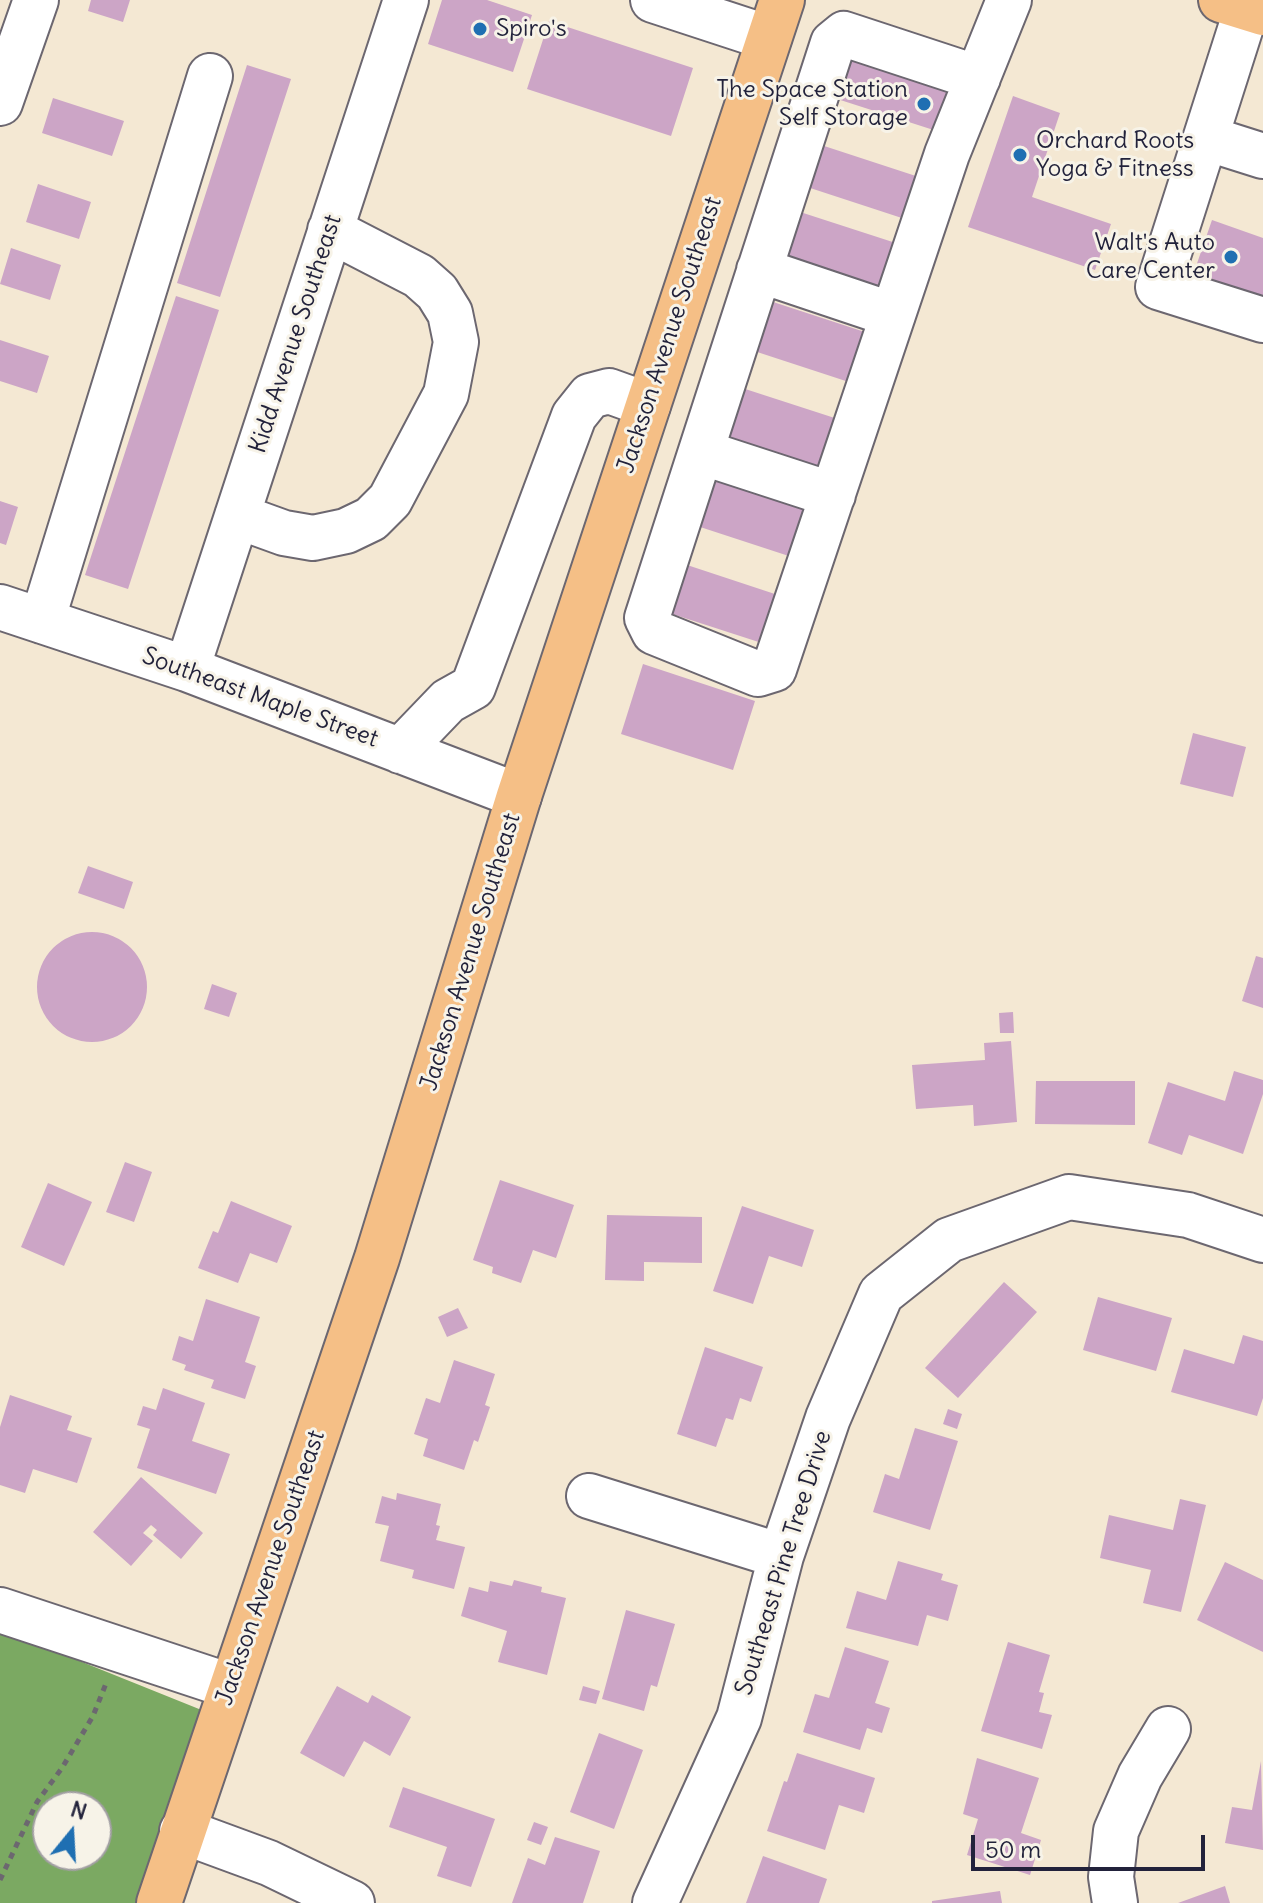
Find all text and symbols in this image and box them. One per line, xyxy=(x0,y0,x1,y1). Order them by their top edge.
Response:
place label: Spiro's xyxy=(496,15,567,43)
marker: Spiro's xyxy=(471,20,489,38)
place label: The Space Station Self Storage xyxy=(716,76,908,132)
marker: The Space Station Self Storage xyxy=(915,95,933,113)
place label: Orchard Roots Yoga & Fitness xyxy=(1036,127,1194,183)
marker: Orchard Roots Yoga & Fitness xyxy=(1011,146,1029,164)
street label: Jackson Avenue Southeast xyxy=(612,193,728,477)
street label: Kidd Avenue Southeast xyxy=(244,211,348,457)
place label: Walt's Auto Care Center xyxy=(1086,229,1215,285)
marker: Walt's Auto Care Center xyxy=(1222,248,1240,266)
street label: Southeast Maple Street xyxy=(138,642,382,754)
street label: Jackson Avenue Southeast xyxy=(415,810,527,1094)
street label: Jackson Avenue Southeast xyxy=(210,1427,332,1709)
street label: Southeast Pine Tree Drive xyxy=(730,1427,838,1699)
north arrow xyxy=(32,1791,112,1871)
text: N xyxy=(67,1794,90,1826)
scale bar xyxy=(975,1819,1209,1869)
text: 50 m xyxy=(985,1834,1041,1864)

